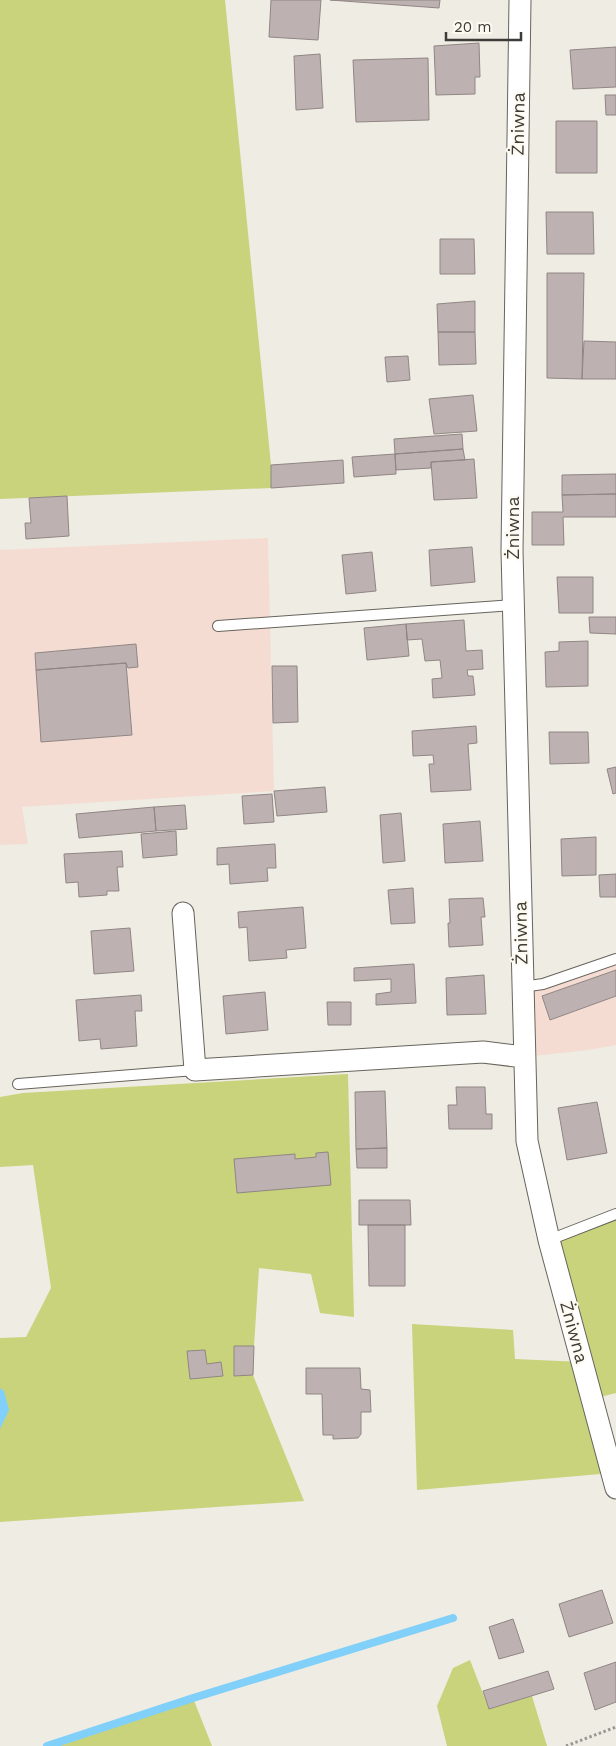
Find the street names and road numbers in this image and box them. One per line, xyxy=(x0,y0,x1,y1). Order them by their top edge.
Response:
street label: Żniwna xyxy=(506,92,529,156)
street label: Żniwna xyxy=(502,496,523,560)
street label: Żniwna xyxy=(509,901,532,965)
street label: Żniwna xyxy=(556,1298,593,1365)

